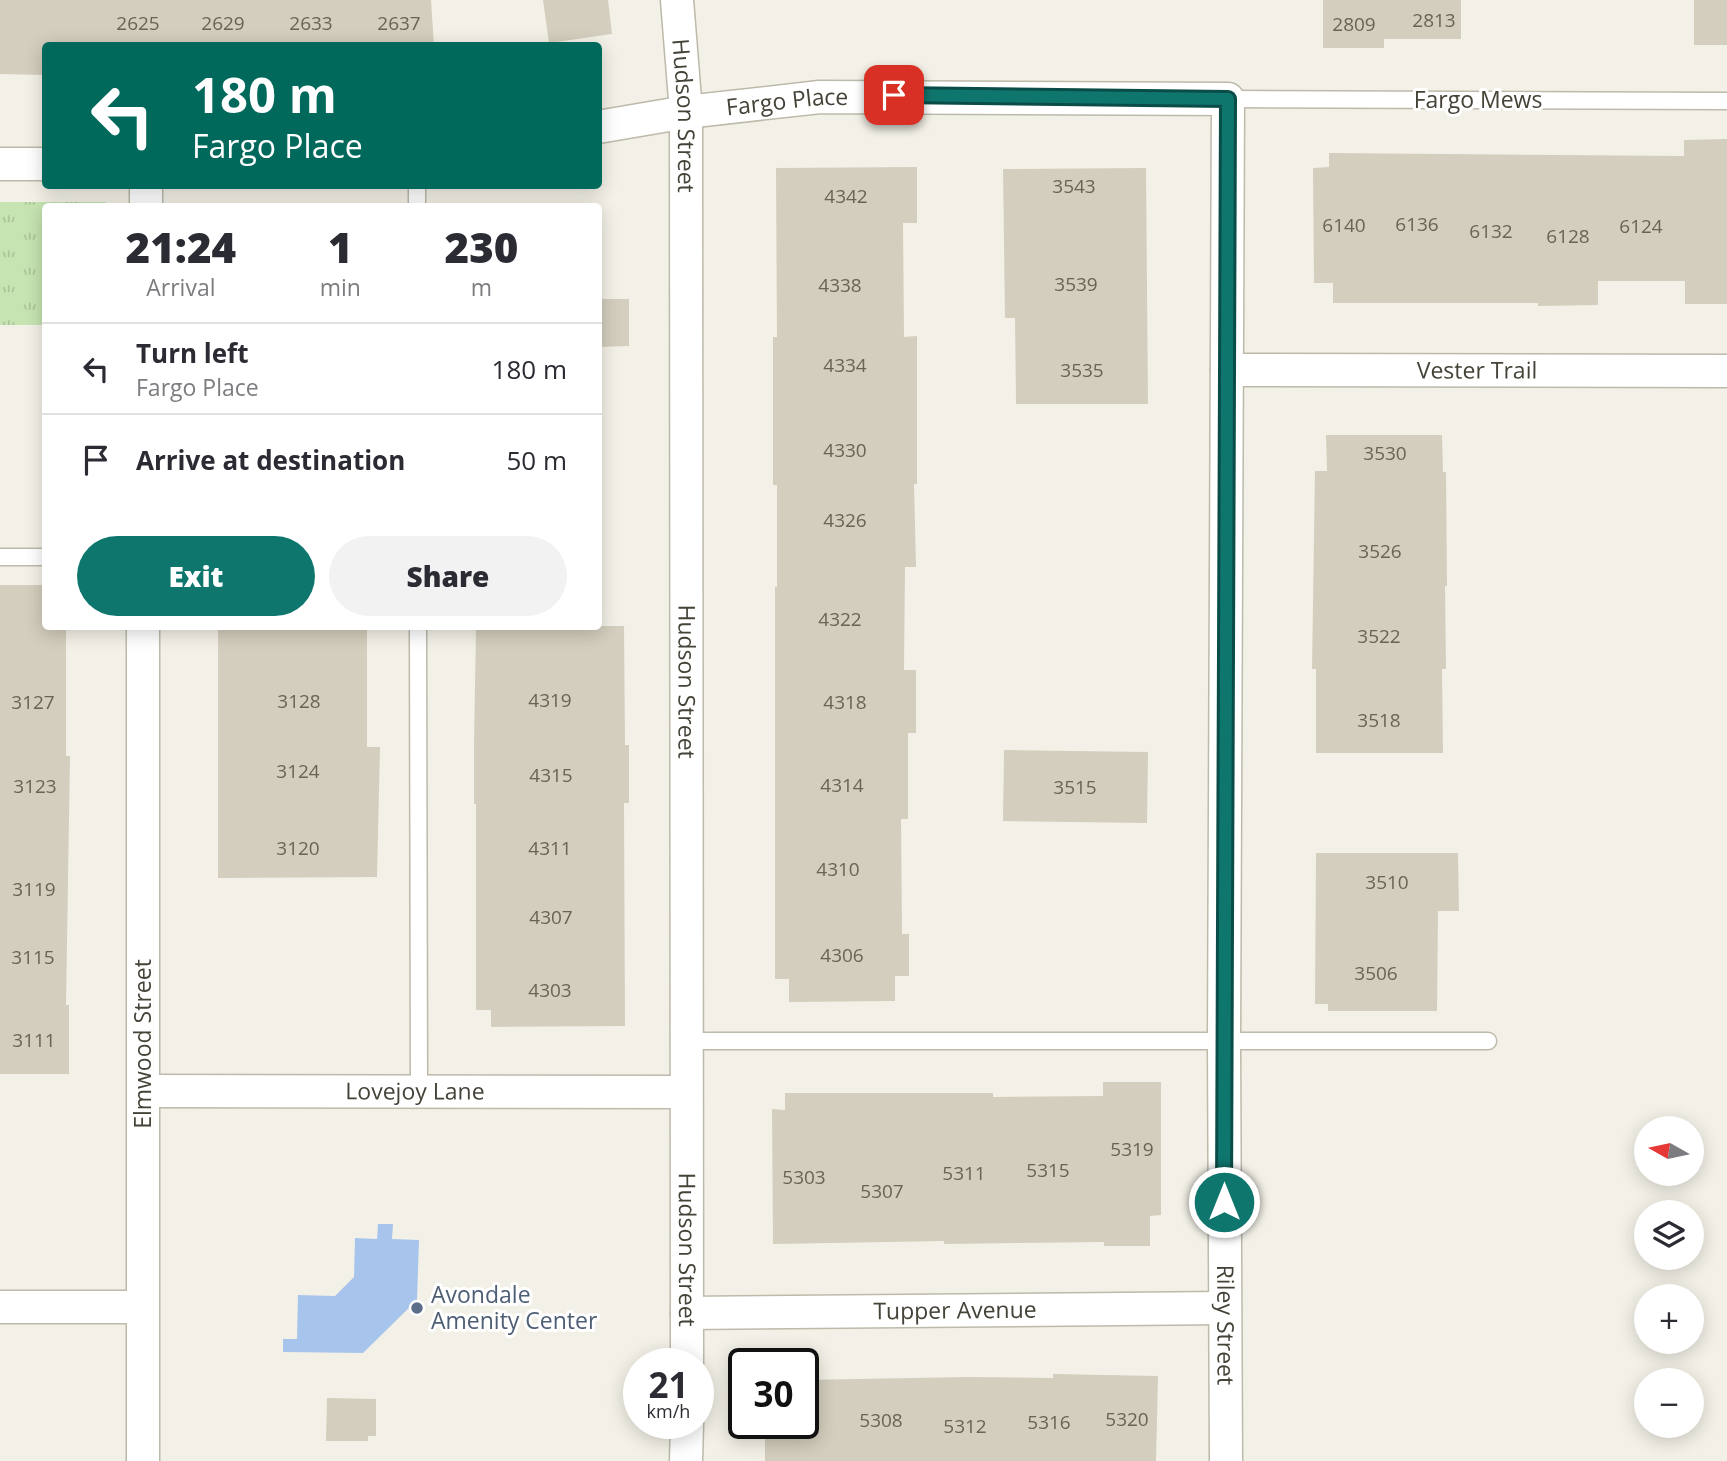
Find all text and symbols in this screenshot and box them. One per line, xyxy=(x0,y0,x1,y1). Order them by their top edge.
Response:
house number: 2813 xyxy=(1412,7,1456,33)
house number: 2625 xyxy=(116,10,160,36)
house number: 2629 xyxy=(201,10,245,36)
house number: 2633 xyxy=(289,10,333,36)
house number: 2637 xyxy=(377,10,421,36)
house number: 2809 xyxy=(1332,11,1376,37)
street label: Hudson Street xyxy=(665,37,703,193)
text: 180 m xyxy=(192,61,337,127)
pin xyxy=(864,65,924,125)
icon: left xyxy=(77,70,168,161)
icon: arrive xyxy=(875,76,913,114)
street label: Fargo Place xyxy=(724,80,848,122)
street label: Fargo Mews xyxy=(1414,83,1542,115)
text: Fargo Place xyxy=(192,124,363,167)
house number: 3543 xyxy=(1052,173,1096,199)
house number: 4342 xyxy=(824,183,868,209)
house number: 6136 xyxy=(1395,211,1439,237)
house number: 6140 xyxy=(1322,212,1366,238)
house number: 6124 xyxy=(1619,213,1663,239)
text: 21:24 xyxy=(126,218,236,275)
text: 1 xyxy=(328,218,353,275)
text: 230 xyxy=(445,218,518,275)
house number: 6132 xyxy=(1469,218,1513,244)
house number: 6128 xyxy=(1546,223,1590,249)
text: Arrival xyxy=(146,271,216,303)
text: min xyxy=(320,271,361,303)
text: m xyxy=(471,271,492,303)
house number: 3539 xyxy=(1054,271,1098,297)
house number: 4338 xyxy=(818,272,862,298)
text: Turn left xyxy=(136,335,248,371)
icon: left xyxy=(77,350,115,388)
text: 180 m xyxy=(492,351,567,387)
house number: 4334 xyxy=(823,352,867,378)
street label: Vester Trail xyxy=(1417,353,1537,386)
house number: 3535 xyxy=(1060,357,1104,383)
text: Fargo Place xyxy=(136,371,259,403)
house number: 4330 xyxy=(823,437,867,463)
house number: 3530 xyxy=(1363,440,1407,466)
icon: arrive xyxy=(77,441,115,479)
text: Arrive at destination xyxy=(136,442,405,478)
text: 50 m xyxy=(506,442,567,478)
house number: 4326 xyxy=(823,507,867,533)
button: Exit xyxy=(77,536,315,616)
button: Share xyxy=(329,536,567,616)
house number: 3526 xyxy=(1358,538,1402,564)
street label: Hudson Street xyxy=(671,604,704,759)
house number: 4322 xyxy=(818,606,862,632)
house number: 3522 xyxy=(1357,623,1401,649)
house number: 4319 xyxy=(528,687,572,713)
house number: 3128 xyxy=(277,688,321,714)
house number: 3127 xyxy=(11,689,55,715)
house number: 4318 xyxy=(823,689,867,715)
house number: 3518 xyxy=(1357,707,1401,733)
house number: 3124 xyxy=(276,758,320,784)
house number: 4315 xyxy=(529,762,573,788)
house number: 4314 xyxy=(820,772,864,798)
house number: 3123 xyxy=(13,773,57,799)
house number: 3515 xyxy=(1053,774,1097,800)
house number: 3120 xyxy=(276,835,320,861)
house number: 4311 xyxy=(528,835,572,861)
house number: 4310 xyxy=(816,856,860,882)
house number: 3510 xyxy=(1365,869,1409,895)
house number: 3119 xyxy=(12,876,56,902)
house number: 4307 xyxy=(529,904,573,930)
house number: 4306 xyxy=(820,942,864,968)
house number: 3115 xyxy=(11,944,55,970)
street label: Elmwood Street xyxy=(126,959,158,1129)
house number: 3506 xyxy=(1354,960,1398,986)
house number: 4303 xyxy=(528,977,572,1003)
house number: 3111 xyxy=(12,1027,56,1053)
street label: Lovejoy Lane xyxy=(345,1074,485,1107)
north arrow xyxy=(1634,1116,1704,1186)
map controls xyxy=(1634,1116,1704,1438)
house number: 5319 xyxy=(1110,1136,1154,1162)
house number: 5315 xyxy=(1026,1157,1070,1183)
house number: 5311 xyxy=(942,1160,986,1186)
house number: 5303 xyxy=(782,1164,826,1190)
position arrow xyxy=(1187,1165,1261,1239)
street label: Hudson Street xyxy=(672,1172,704,1327)
house number: 5307 xyxy=(860,1178,904,1204)
button: layers xyxy=(1634,1200,1704,1270)
street label: Riley Street xyxy=(1210,1265,1243,1385)
place label: Avondale Amenity Center xyxy=(431,1278,598,1336)
button: + xyxy=(1634,1284,1704,1354)
street label: Tupper Avenue xyxy=(873,1293,1037,1326)
marker: Avondale Amenity Center xyxy=(409,1300,425,1316)
speed limit sign: 30 xyxy=(728,1348,819,1439)
text: 21 xyxy=(648,1361,689,1408)
button: − xyxy=(1634,1368,1704,1438)
text: km/h xyxy=(647,1399,690,1423)
house number: 5320 xyxy=(1105,1406,1149,1432)
house number: 5308 xyxy=(859,1407,903,1433)
house number: 5316 xyxy=(1027,1409,1071,1435)
house number: 5312 xyxy=(943,1413,987,1439)

